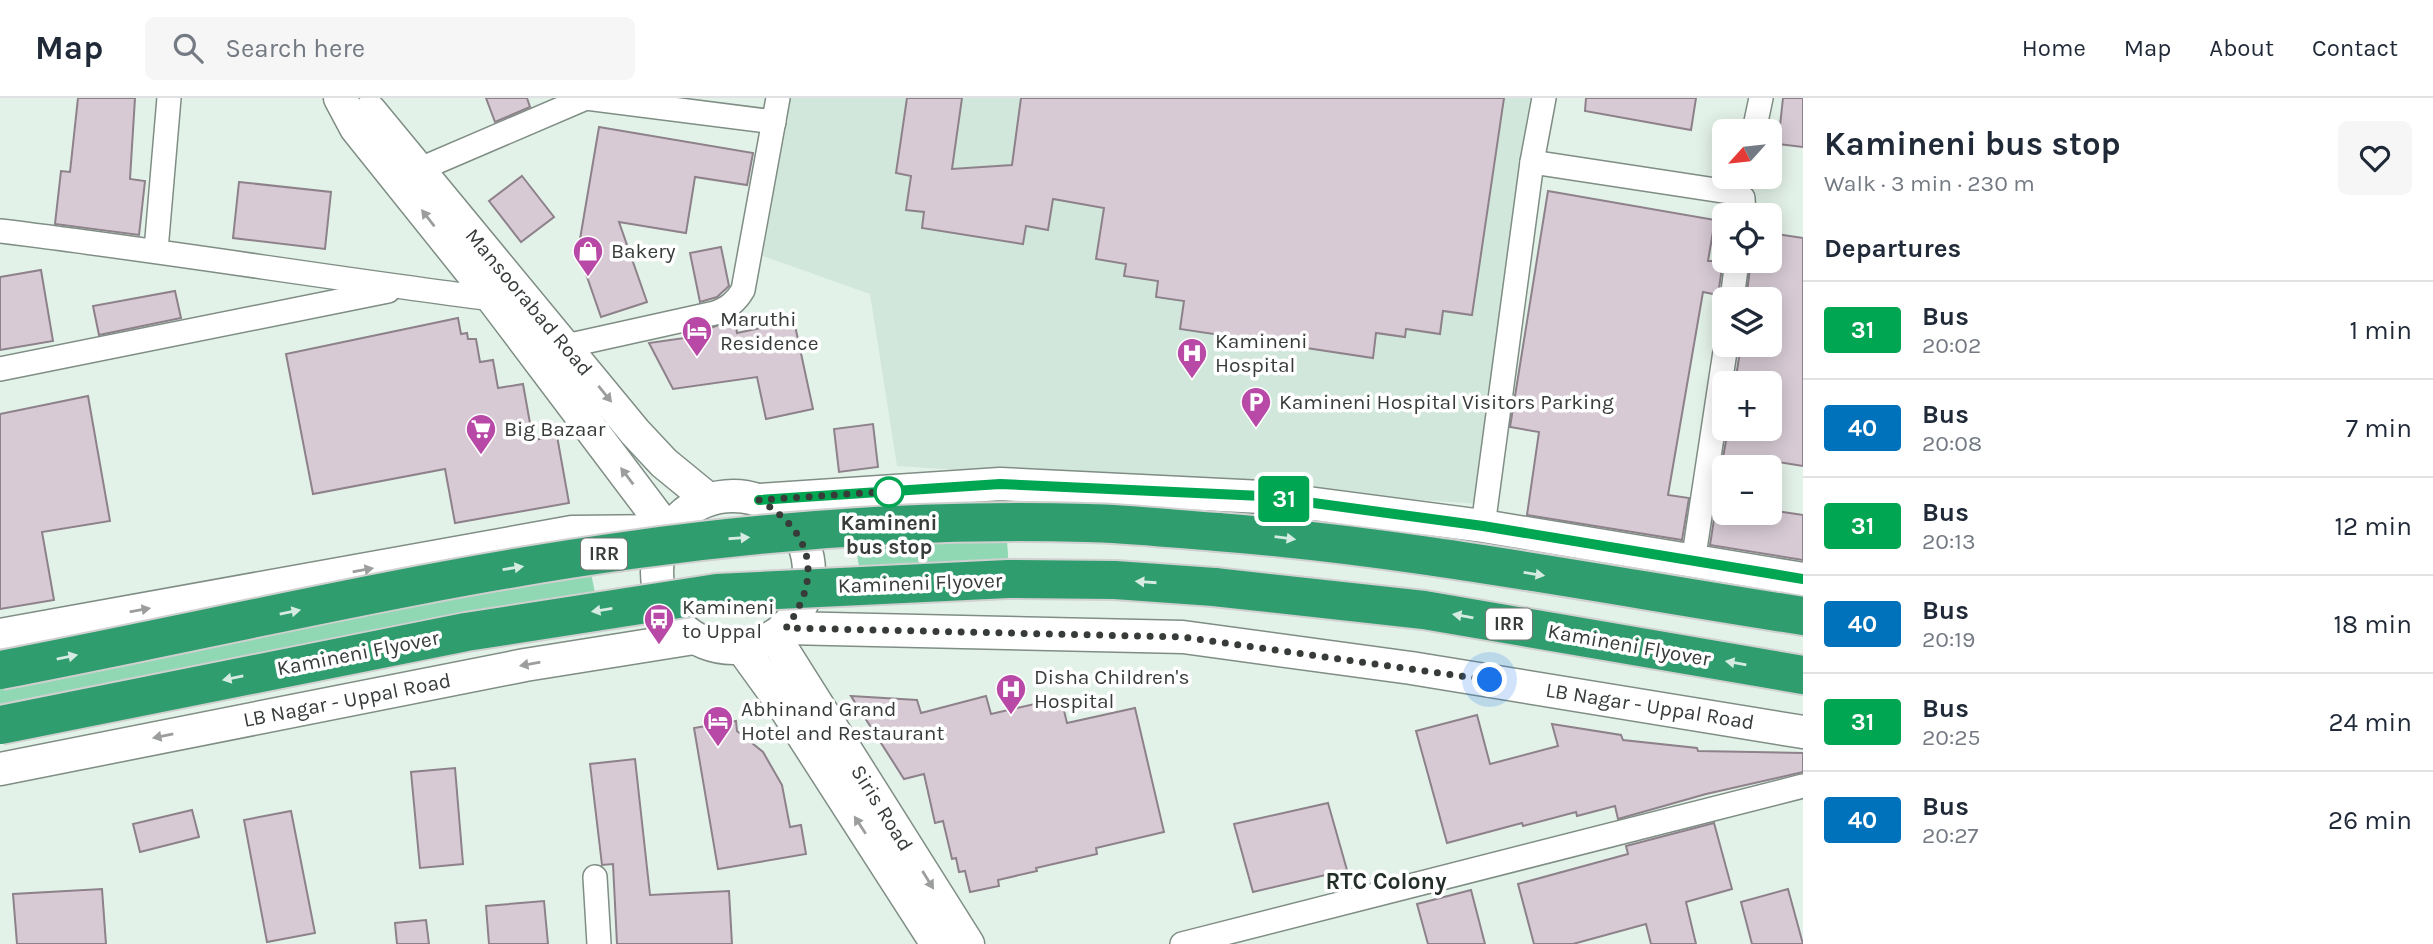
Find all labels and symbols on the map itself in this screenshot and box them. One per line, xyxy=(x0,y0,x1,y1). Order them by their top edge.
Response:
north arrow xyxy=(1712,119,1782,189)
one-way arrow xyxy=(421,210,436,227)
street label: Mansoorabad Road xyxy=(460,223,598,381)
shop icon: Bakery xyxy=(571,234,605,278)
place label: Bakery xyxy=(611,239,676,263)
place label: Maruthi Residence xyxy=(720,307,818,355)
hotel icon: Maruthi Residence xyxy=(680,314,714,358)
place label: Kamineni Hospital xyxy=(1215,329,1308,377)
hospital icon: Kamineni Hospital xyxy=(1175,336,1209,380)
one-way arrow xyxy=(597,385,612,403)
parking icon: Kamineni Hospital Visitors Parking xyxy=(1239,385,1273,429)
place label: Kamineni Hospital Visitors Parking xyxy=(1279,390,1614,414)
supermarket icon: Big Bazaar xyxy=(464,412,498,456)
place label: Big Bazaar xyxy=(504,417,606,441)
one-way arrow xyxy=(620,467,634,485)
line badge: 31 xyxy=(1252,476,1316,522)
marker: Kamineni bus stop xyxy=(874,477,904,507)
place label: Kamineni bus stop xyxy=(840,511,938,559)
one-way arrow xyxy=(728,532,750,543)
one-way arrow xyxy=(1274,532,1296,543)
road number: IRR xyxy=(581,538,627,569)
one-way arrow xyxy=(502,562,524,573)
one-way arrow xyxy=(353,564,375,575)
street label: Kamineni Flyover xyxy=(837,568,1003,598)
one-way arrow xyxy=(1523,569,1545,580)
one-way arrow xyxy=(1135,577,1157,588)
place label: Kamineni to Uppal xyxy=(682,595,775,643)
bus stop icon: Kamineni to Uppal xyxy=(642,602,676,646)
one-way arrow xyxy=(129,604,151,615)
one-way arrow xyxy=(590,605,612,616)
one-way arrow xyxy=(279,606,301,617)
road number: IRR xyxy=(1486,608,1532,639)
one-way arrow xyxy=(1452,610,1474,621)
street label: Kamineni Flyover xyxy=(1546,619,1713,671)
street label: Kamineni Flyover xyxy=(275,625,442,680)
one-way arrow xyxy=(56,651,78,662)
one-way arrow xyxy=(1725,657,1747,668)
one-way arrow xyxy=(519,659,541,670)
your location xyxy=(1472,662,1507,697)
place label: Disha Children's Hospital xyxy=(1034,665,1189,713)
street label: LB Nagar - Uppal Road xyxy=(241,668,453,732)
one-way arrow xyxy=(222,672,244,683)
hospital icon: Disha Children's Hospital xyxy=(994,672,1028,716)
street label: LB Nagar - Uppal Road xyxy=(1544,678,1756,734)
place label: Abhinand Grand Hotel and Restaurant xyxy=(741,697,944,745)
hotel icon: Abhinand Grand Hotel and Restaurant xyxy=(701,704,735,748)
one-way arrow xyxy=(152,731,174,742)
street label: Siris Road xyxy=(846,760,918,856)
one-way arrow xyxy=(854,815,867,834)
district label: RTC Colony xyxy=(1326,868,1447,895)
one-way arrow xyxy=(921,871,934,890)

